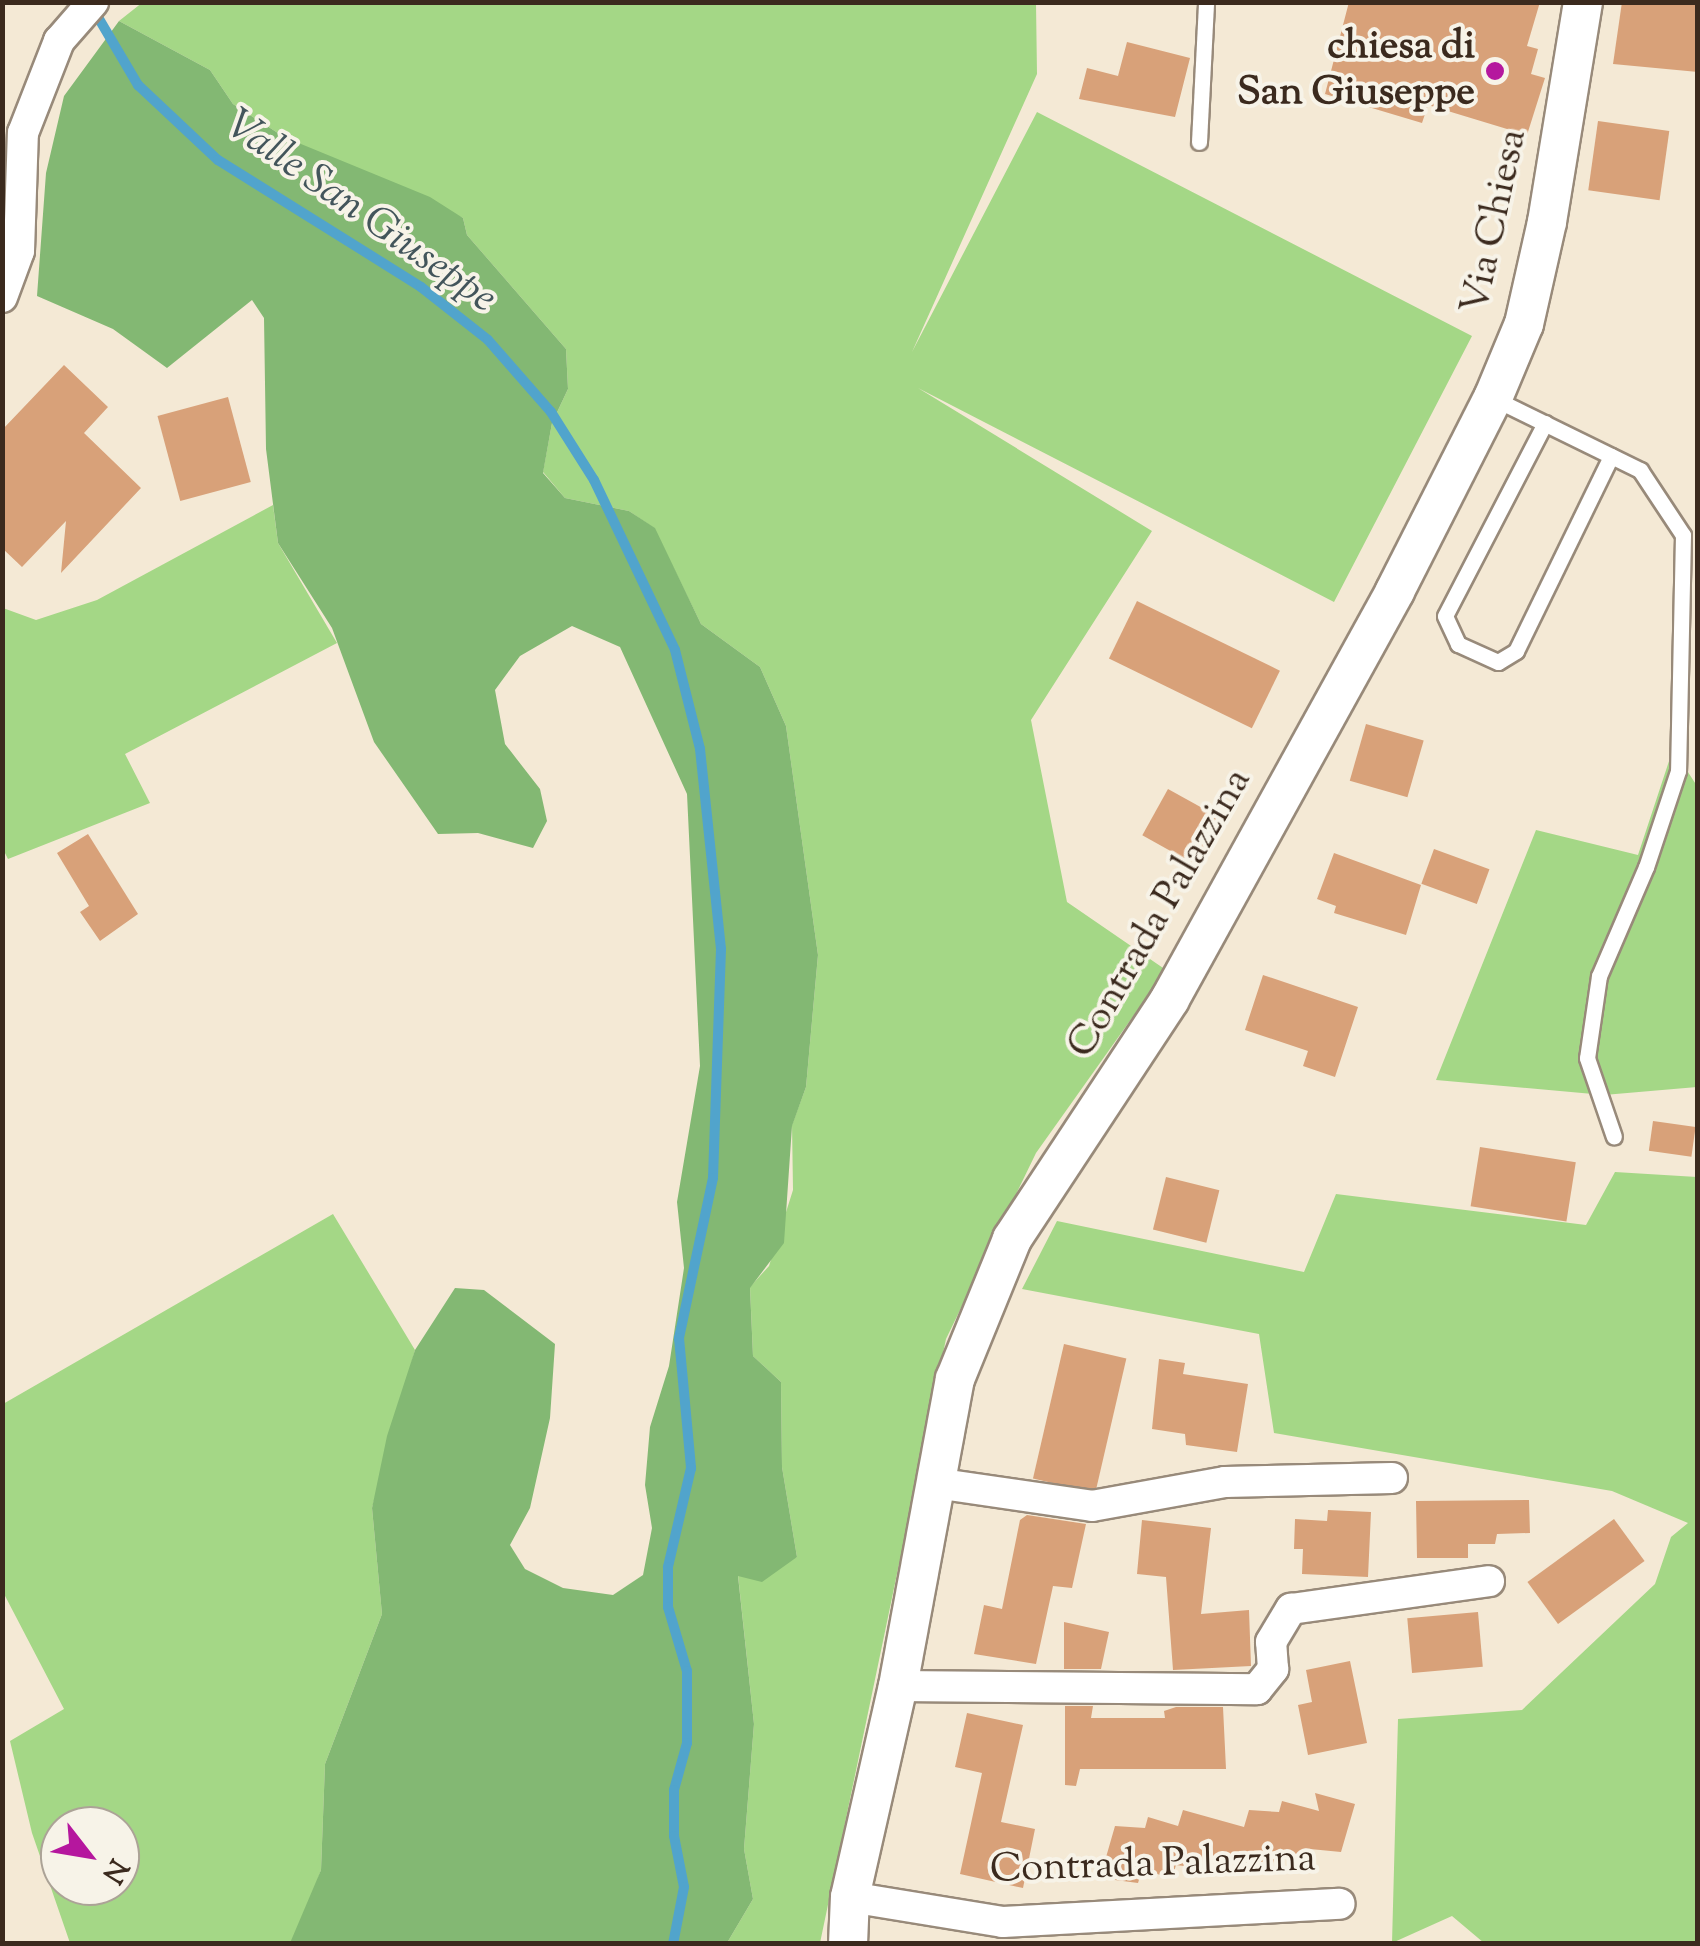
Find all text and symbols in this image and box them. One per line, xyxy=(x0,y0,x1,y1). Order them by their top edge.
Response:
place label: chiesa di San Giuseppe xyxy=(1237,24,1475,118)
marker: chiesa di San Giuseppe xyxy=(1484,60,1506,82)
water label: Valle San Giuseppe xyxy=(215,101,505,325)
street label: Via Chiesa xyxy=(1453,125,1539,319)
street label: Contrada Palazzina xyxy=(1059,761,1263,1067)
north arrow xyxy=(40,1806,140,1906)
street label: Contrada Palazzina xyxy=(989,1836,1317,1896)
text: N xyxy=(91,1851,137,1890)

